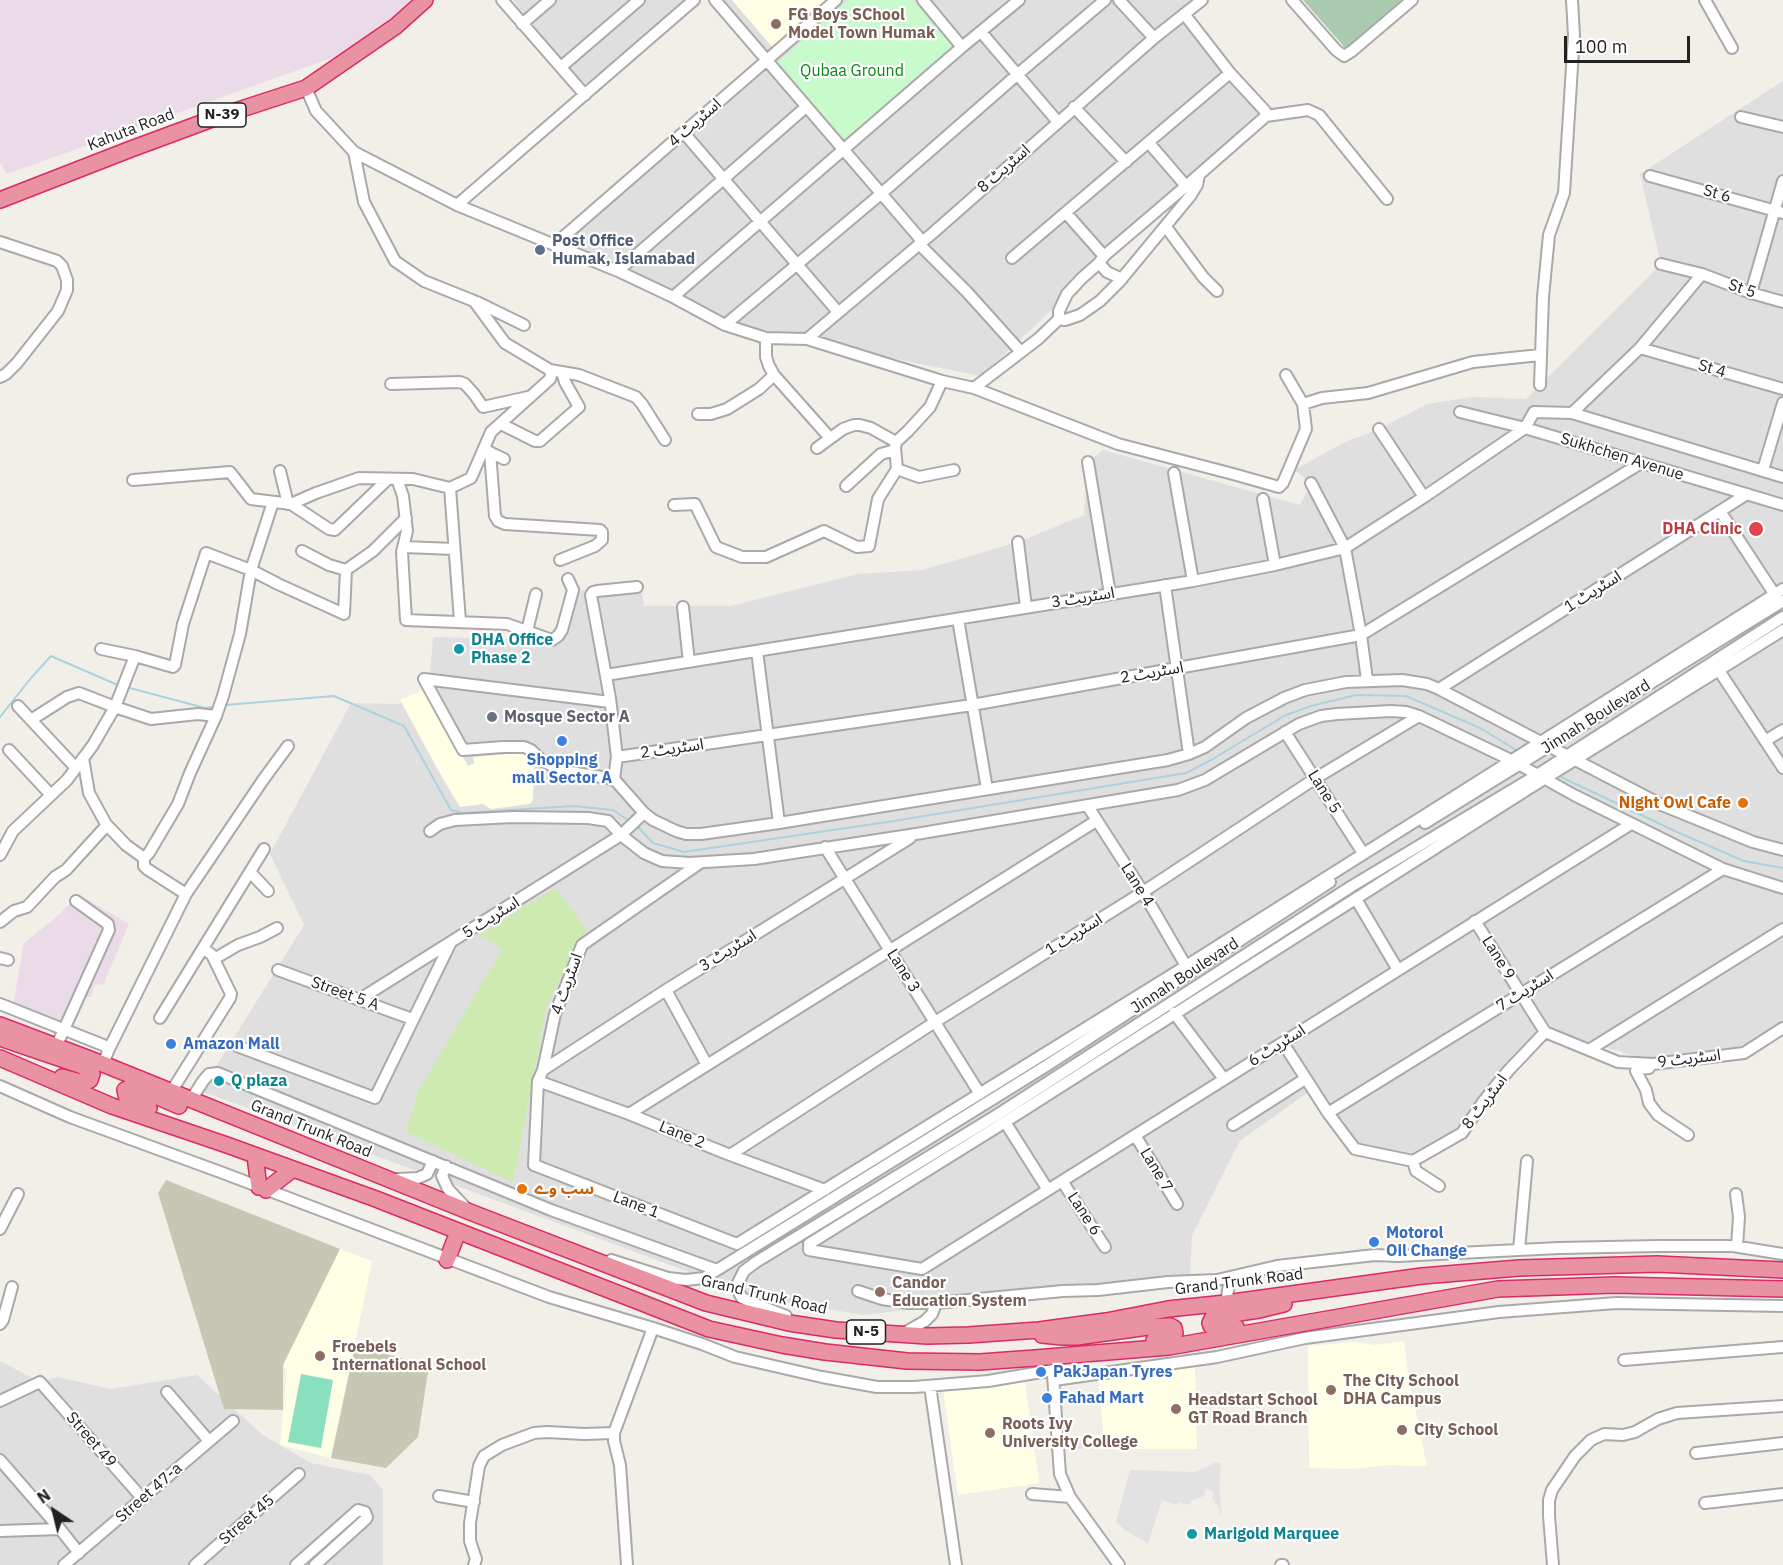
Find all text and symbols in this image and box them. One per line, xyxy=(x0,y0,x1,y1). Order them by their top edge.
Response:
place label: FG Boys SChool Model Town Humak xyxy=(788,5,935,43)
marker: FG Boys SChool Model Town Humak xyxy=(769,17,783,31)
scale bar xyxy=(1567,24,1693,62)
text: 100 m xyxy=(1575,35,1627,58)
park label: Qubaa Ground xyxy=(800,61,904,81)
street label: اسٹریٹ 4 xyxy=(665,95,725,151)
road number: N-39 xyxy=(198,103,246,127)
street label: Kahuta Road xyxy=(85,105,177,155)
street label: اسٹریٹ 8 xyxy=(974,141,1034,197)
street label: St 6 xyxy=(1701,181,1733,207)
place label: Post Office Humak, Islamabad xyxy=(552,231,695,269)
marker: Post Office Humak, Islamabad xyxy=(533,243,547,257)
street label: St 5 xyxy=(1726,275,1758,303)
street label: St 4 xyxy=(1696,356,1728,382)
street label: Sukhchen Avenue xyxy=(1558,429,1686,485)
place label: DHA Clinic xyxy=(1662,519,1742,539)
marker: DHA Clinic xyxy=(1747,520,1765,538)
street label: اسٹریٹ 1 xyxy=(1561,567,1625,617)
street label: اسٹریٹ 3 xyxy=(1050,584,1116,612)
place label: DHA Office Phase 2 xyxy=(471,630,553,668)
marker: DHA Office Phase 2 xyxy=(452,642,466,656)
street label: اسٹریٹ 2 xyxy=(1119,658,1185,688)
street label: Jinnah Boulevard xyxy=(1538,676,1654,758)
place label: Mosque Sector A xyxy=(504,707,630,727)
marker: Mosque Sector A xyxy=(485,710,499,724)
marker: Shopping mall Sector A xyxy=(555,734,569,748)
street label: اسٹریٹ 2 xyxy=(639,735,705,763)
place label: Shopping mall Sector A xyxy=(512,750,612,788)
street label: Lane 5 xyxy=(1303,767,1345,817)
place label: Night Owl Cafe xyxy=(1619,793,1731,813)
marker: Night Owl Cafe xyxy=(1736,796,1750,810)
street label: Lane 4 xyxy=(1116,860,1158,910)
street label: اسٹریٹ 5 xyxy=(459,893,523,943)
street label: اسٹریٹ 1 xyxy=(1042,910,1106,960)
street label: اسٹریٹ 3 xyxy=(696,926,760,976)
street label: Lane 9 xyxy=(1477,933,1519,983)
street label: Jinnah Boulevard xyxy=(1128,934,1242,1018)
street label: Lane 3 xyxy=(882,946,924,996)
street label: اسٹریٹ 4 xyxy=(547,951,587,1017)
street label: اسٹریٹ 7 xyxy=(1493,966,1557,1016)
street label: Street 5 A xyxy=(308,973,382,1015)
street label: اسٹریٹ 6 xyxy=(1245,1021,1309,1071)
place label: Amazon Mall xyxy=(183,1034,280,1054)
marker: Amazon Mall xyxy=(164,1037,178,1051)
street label: اسٹریٹ 9 xyxy=(1656,1046,1722,1072)
place label: Q plaza xyxy=(231,1071,287,1091)
street label: اسٹریٹ 8 xyxy=(1458,1071,1512,1133)
marker: Q plaza xyxy=(212,1074,226,1088)
street label: Grand Trunk Road xyxy=(248,1096,374,1162)
street label: Lane 2 xyxy=(656,1117,708,1153)
street label: Lane 7 xyxy=(1135,1145,1177,1195)
place label: سب وے xyxy=(534,1179,594,1199)
marker: سب وے xyxy=(515,1182,529,1196)
street label: Lane 1 xyxy=(610,1187,662,1223)
street label: Lane 6 xyxy=(1063,1189,1105,1239)
place label: Motorol Oil Change xyxy=(1386,1223,1467,1261)
marker: Motorol Oil Change xyxy=(1367,1235,1381,1249)
street label: Grand Trunk Road xyxy=(1174,1265,1304,1299)
street label: Grand Trunk Road xyxy=(699,1271,829,1319)
place label: Candor Education System xyxy=(892,1273,1027,1311)
marker: Candor Education System xyxy=(873,1285,887,1299)
road number: N-5 xyxy=(846,1320,886,1344)
place label: Froebels International School xyxy=(332,1337,486,1375)
marker: Froebels International School xyxy=(313,1349,327,1363)
place label: PakJapan Tyres xyxy=(1053,1362,1173,1382)
marker: PakJapan Tyres xyxy=(1034,1365,1048,1379)
place label: The City School DHA Campus xyxy=(1343,1371,1459,1409)
marker: The City School DHA Campus xyxy=(1324,1383,1338,1397)
place label: Fahad Mart xyxy=(1059,1388,1144,1408)
place label: Headstart School GT Road Branch xyxy=(1188,1390,1318,1428)
marker: Fahad Mart xyxy=(1040,1391,1054,1405)
marker: Headstart School GT Road Branch xyxy=(1169,1402,1183,1416)
street label: Street 49 xyxy=(62,1408,120,1472)
place label: Roots Ivy University College xyxy=(1002,1414,1138,1452)
place label: City School xyxy=(1414,1420,1498,1440)
marker: City School xyxy=(1395,1423,1409,1437)
marker: Roots Ivy University College xyxy=(983,1426,997,1440)
street label: Street 47-a xyxy=(112,1459,186,1527)
north arrow xyxy=(24,1481,84,1541)
text: N xyxy=(33,1485,54,1508)
street label: Street 45 xyxy=(215,1491,279,1549)
place label: Marigold Marquee xyxy=(1204,1524,1339,1544)
marker: Marigold Marquee xyxy=(1185,1527,1199,1541)

